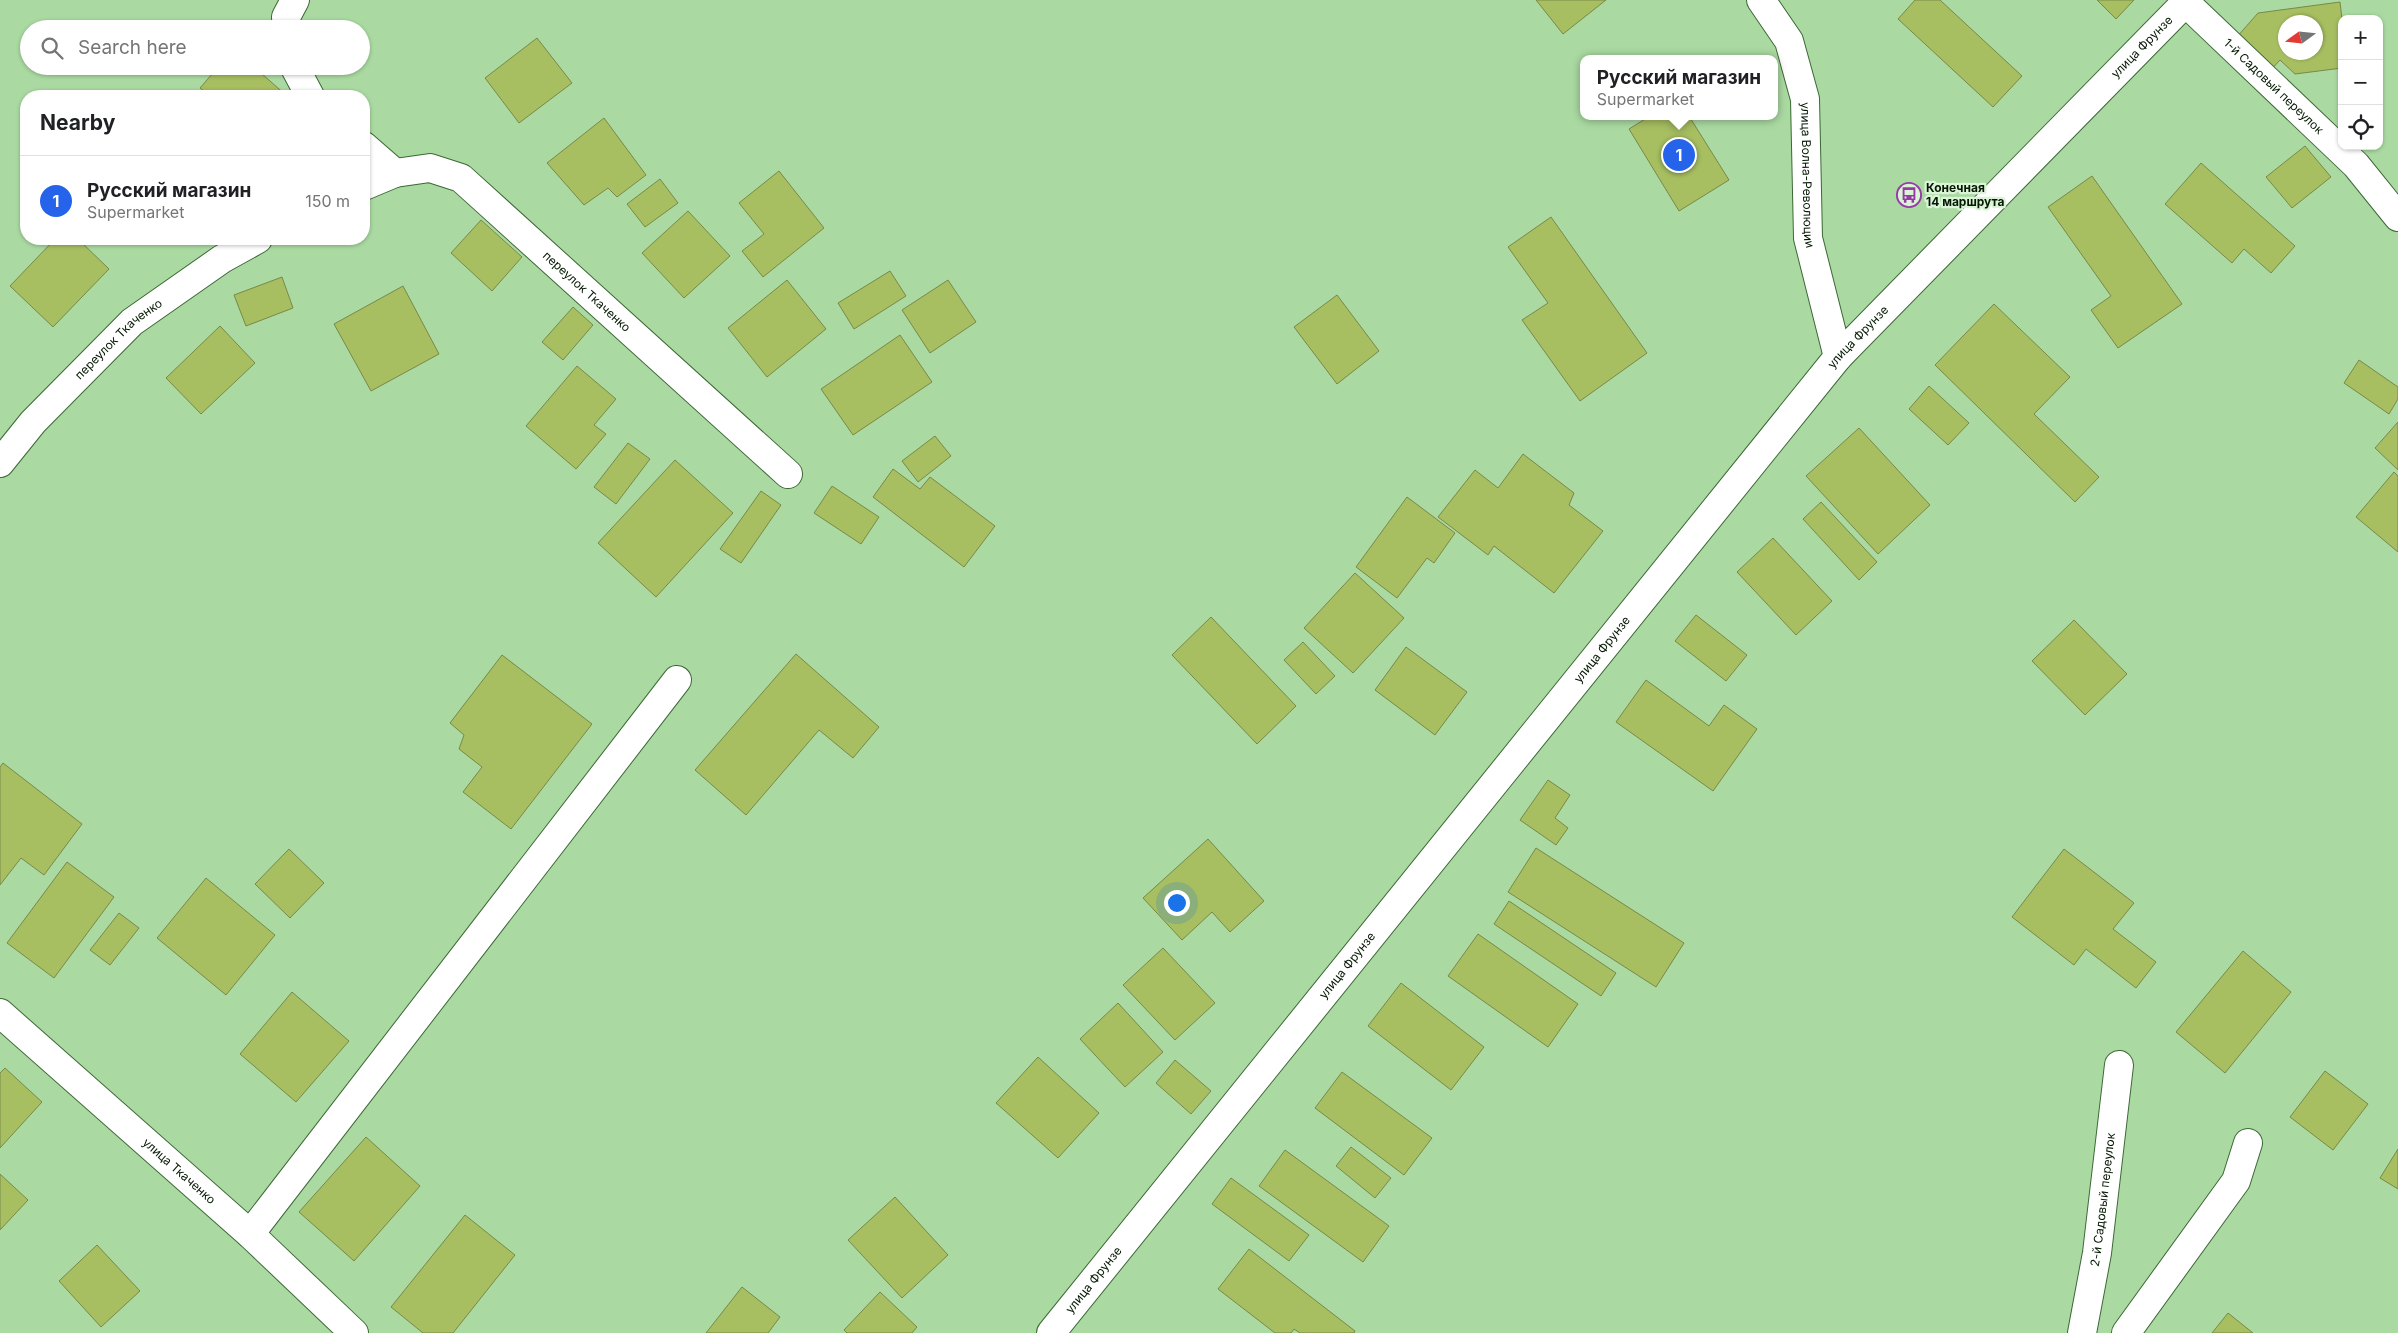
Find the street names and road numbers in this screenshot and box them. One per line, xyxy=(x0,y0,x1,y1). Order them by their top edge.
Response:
street label: улица Фрунзе xyxy=(2108,12,2175,81)
street label: 1-й Садовый переулок xyxy=(2221,35,2327,138)
street label: улица Волна-Революции xyxy=(1798,102,1818,250)
street label: переулок Ткаченко xyxy=(540,248,634,335)
street label: переулок Ткаченко xyxy=(71,295,165,382)
street label: улица Фрунзе xyxy=(1824,302,1891,371)
street label: улица Фрунзе xyxy=(1570,613,1633,686)
street label: улица Фрунзе xyxy=(1316,929,1378,1002)
street label: 2-й Садовый переулок xyxy=(2087,1131,2118,1268)
street label: улица Ткаченко xyxy=(140,1135,219,1207)
street label: улица Фрунзе xyxy=(1062,1243,1125,1316)

